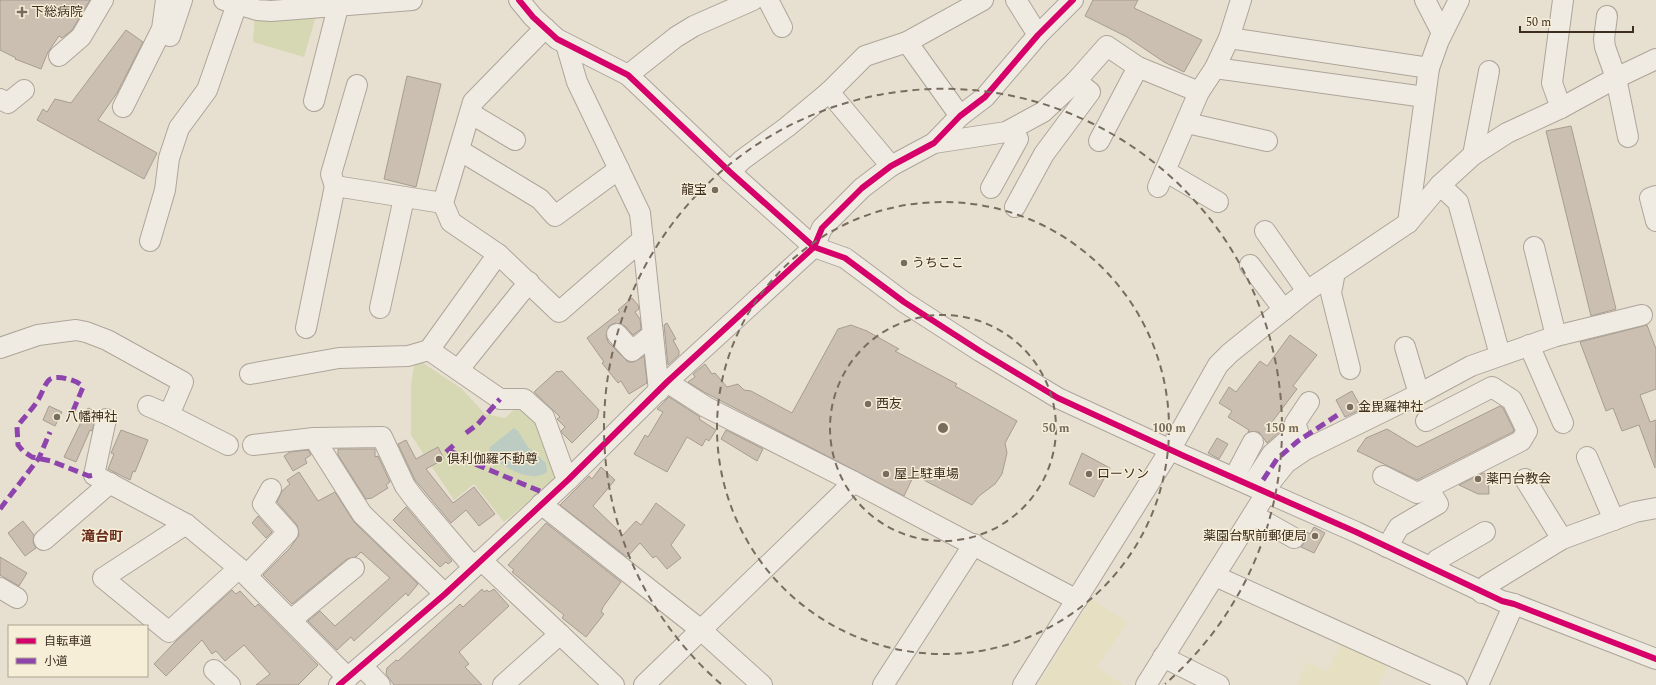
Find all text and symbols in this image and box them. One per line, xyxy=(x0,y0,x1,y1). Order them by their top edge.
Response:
place label: 下総病院 xyxy=(31,2,83,22)
marker: 下総病院 xyxy=(16,6,28,18)
scale bar xyxy=(1520,8,1633,34)
text: 50 m xyxy=(1526,13,1551,32)
place label: 龍宝 xyxy=(681,180,707,200)
marker: 龍宝 xyxy=(710,185,720,195)
place label: うちここ xyxy=(912,253,964,273)
marker: うちここ xyxy=(899,258,909,268)
place label: 西友 xyxy=(876,394,902,414)
place label: 金毘羅神社 xyxy=(1358,397,1423,417)
marker: 西友 xyxy=(863,399,873,409)
marker: 金毘羅神社 xyxy=(1345,402,1355,412)
place label: 八幡神社 xyxy=(65,407,117,427)
marker: 八幡神社 xyxy=(52,412,62,422)
text: 50 m xyxy=(1042,419,1070,438)
text: 100 m xyxy=(1152,419,1186,438)
text: 150 m xyxy=(1265,419,1299,438)
centre of rings xyxy=(936,421,950,435)
place label: 倶利伽羅不動尊 xyxy=(447,449,538,469)
marker: 倶利伽羅不動尊 xyxy=(434,454,444,464)
place label: 屋上駐車場 xyxy=(894,464,959,484)
place label: ローソン xyxy=(1097,464,1149,484)
marker: 屋上駐車場 xyxy=(881,469,891,479)
marker: ローソン xyxy=(1084,469,1094,479)
place label: 薬円台教会 xyxy=(1486,469,1551,489)
marker: 薬円台教会 xyxy=(1473,474,1483,484)
district label: 滝台町 xyxy=(81,526,123,547)
place label: 薬園台駅前郵便局 xyxy=(1203,526,1307,546)
marker: 薬園台駅前郵便局 xyxy=(1310,531,1320,541)
legend xyxy=(8,625,148,677)
text: 自転車道 xyxy=(44,632,92,651)
text: 小道 xyxy=(44,652,68,671)

